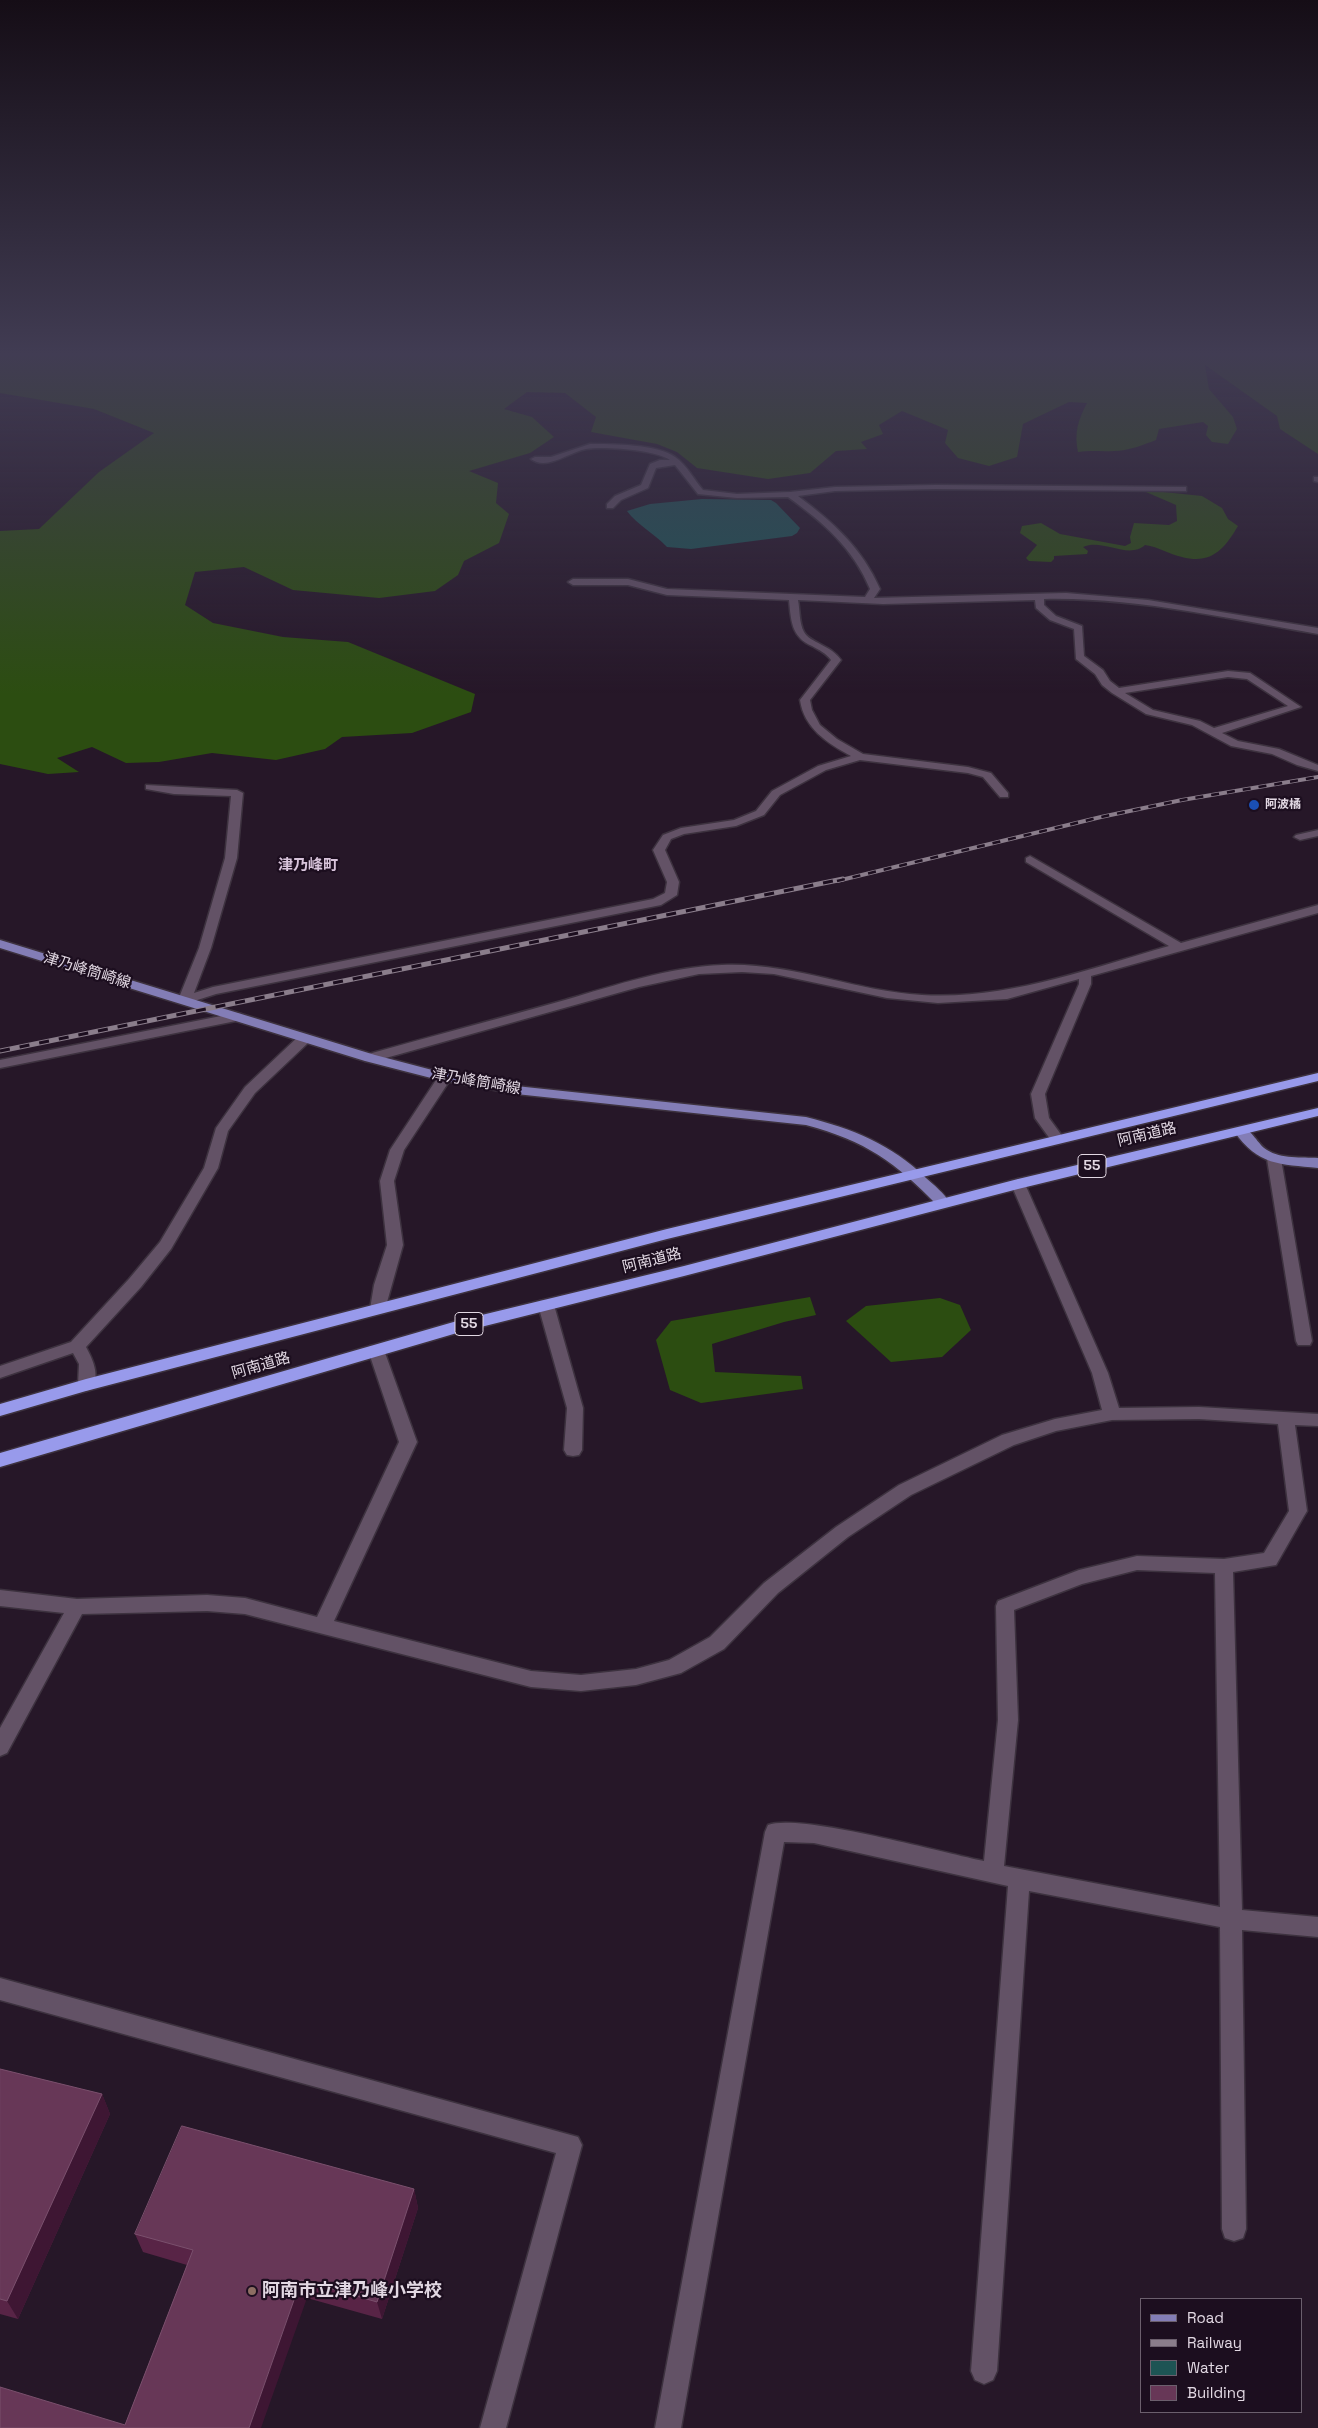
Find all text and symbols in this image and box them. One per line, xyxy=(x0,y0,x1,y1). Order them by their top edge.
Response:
marker: 阿波橘 xyxy=(1247,798,1261,812)
place label: 阿波橘 xyxy=(1265,798,1301,812)
district label: 津乃峰町 xyxy=(278,857,338,875)
street label: 津乃峰筒崎線 xyxy=(41,949,133,993)
street label: 津乃峰筒崎線 xyxy=(430,1065,522,1099)
street label: 阿南道路 xyxy=(1116,1119,1178,1151)
road number: 55 xyxy=(1078,1154,1106,1178)
street label: 阿南道路 xyxy=(621,1245,683,1277)
road number: 55 xyxy=(455,1312,483,1336)
street label: 阿南道路 xyxy=(230,1349,292,1383)
place label: 阿南市立津乃峰小学校 xyxy=(262,2280,442,2302)
marker: 阿南市立津乃峰小学校 xyxy=(246,2285,258,2297)
legend xyxy=(1140,2298,1303,2413)
text: Road xyxy=(1187,2308,1224,2327)
text: Railway xyxy=(1187,2333,1242,2352)
text: Water xyxy=(1187,2358,1229,2377)
text: Building xyxy=(1187,2383,1246,2402)

